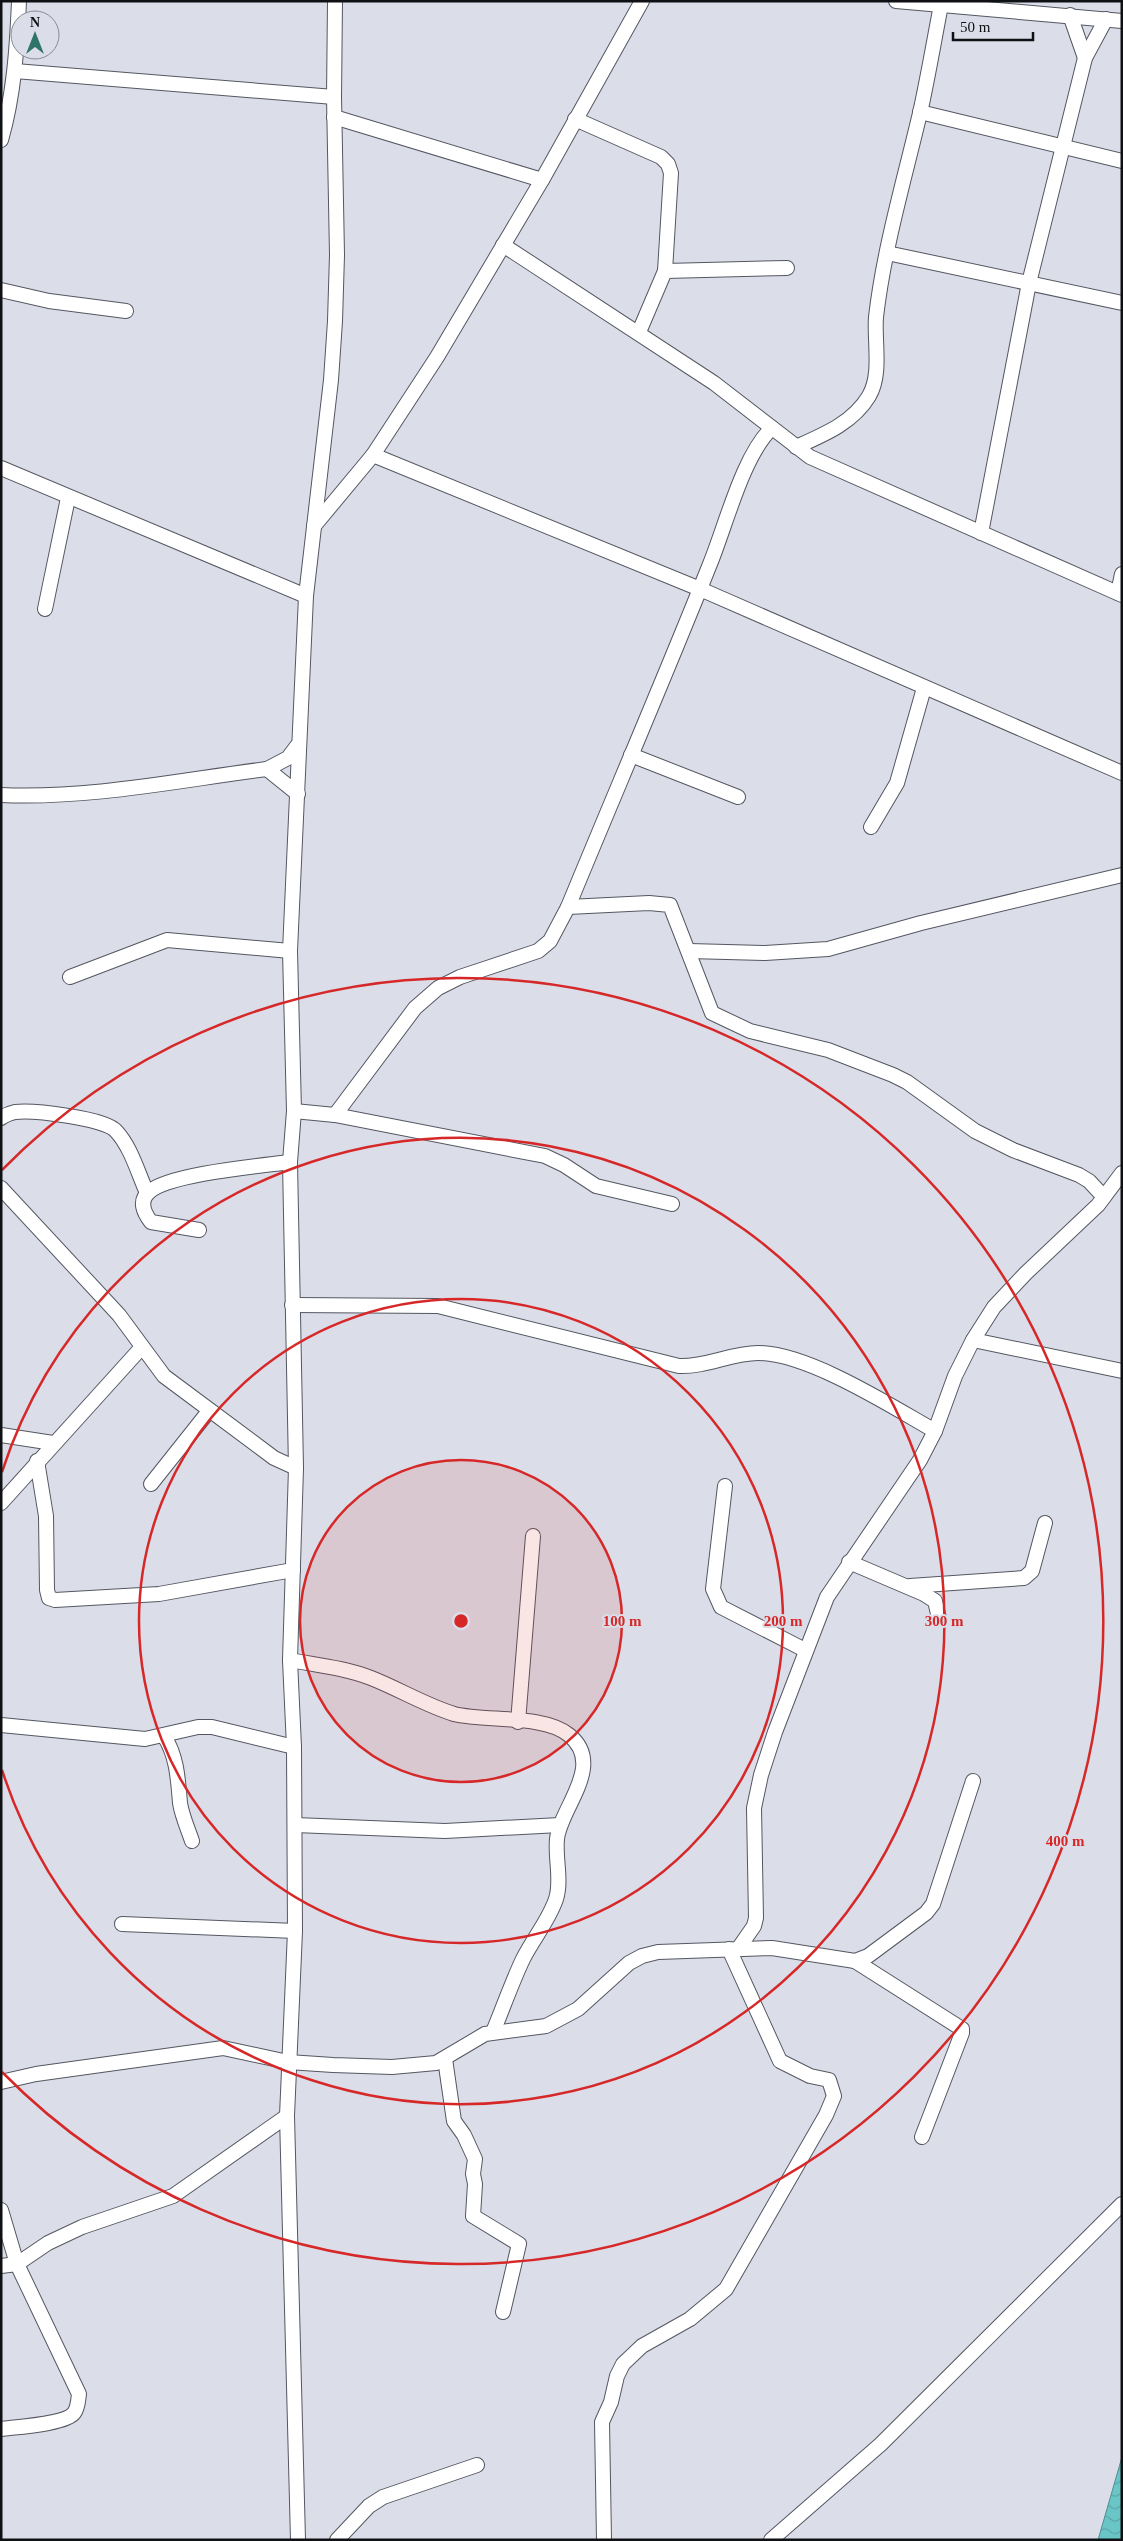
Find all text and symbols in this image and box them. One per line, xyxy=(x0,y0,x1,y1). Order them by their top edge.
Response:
north arrow xyxy=(10,10,60,60)
scale bar xyxy=(953,10,1033,42)
text: N xyxy=(30,15,40,30)
text: 50 m xyxy=(960,19,991,35)
centre of rings xyxy=(452,1612,470,1630)
text: 100 m xyxy=(603,1613,642,1629)
text: 200 m xyxy=(764,1613,803,1629)
text: 300 m xyxy=(925,1613,964,1629)
text: 400 m xyxy=(1046,1833,1085,1849)

